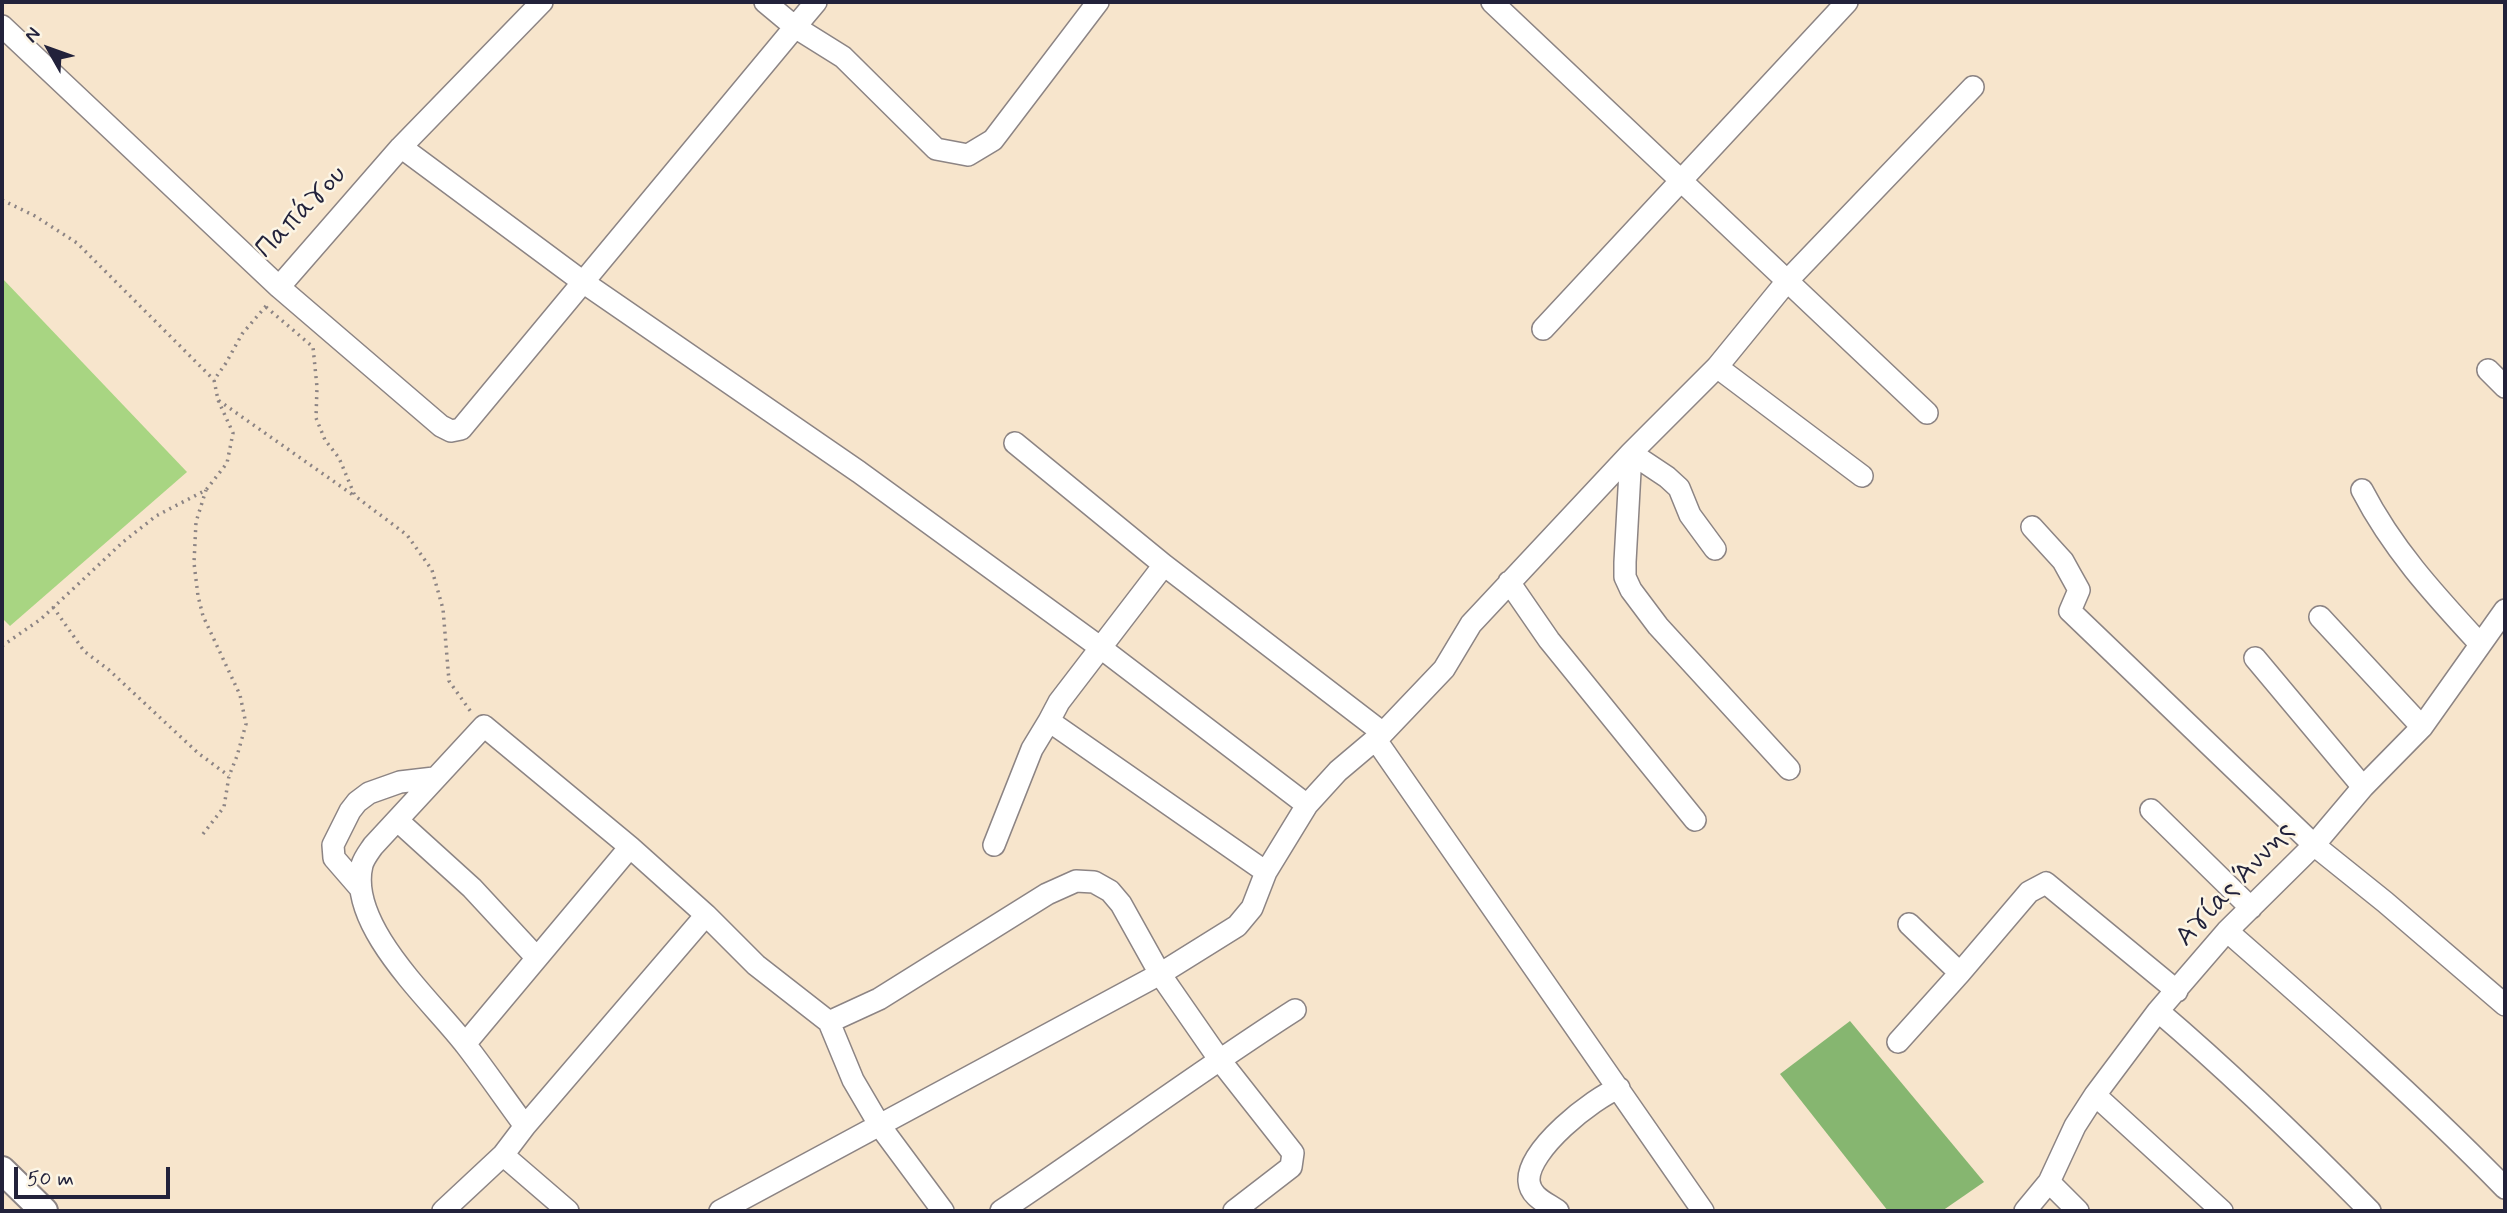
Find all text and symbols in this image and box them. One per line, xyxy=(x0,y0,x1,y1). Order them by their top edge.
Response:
north arrow xyxy=(14,14,84,84)
text: N xyxy=(19,22,46,48)
street label: Παπάγου xyxy=(249,159,355,267)
street label: Αγίας Άννης xyxy=(2169,815,2303,955)
scale bar xyxy=(18,1154,173,1198)
text: 50 m xyxy=(27,1165,74,1193)

